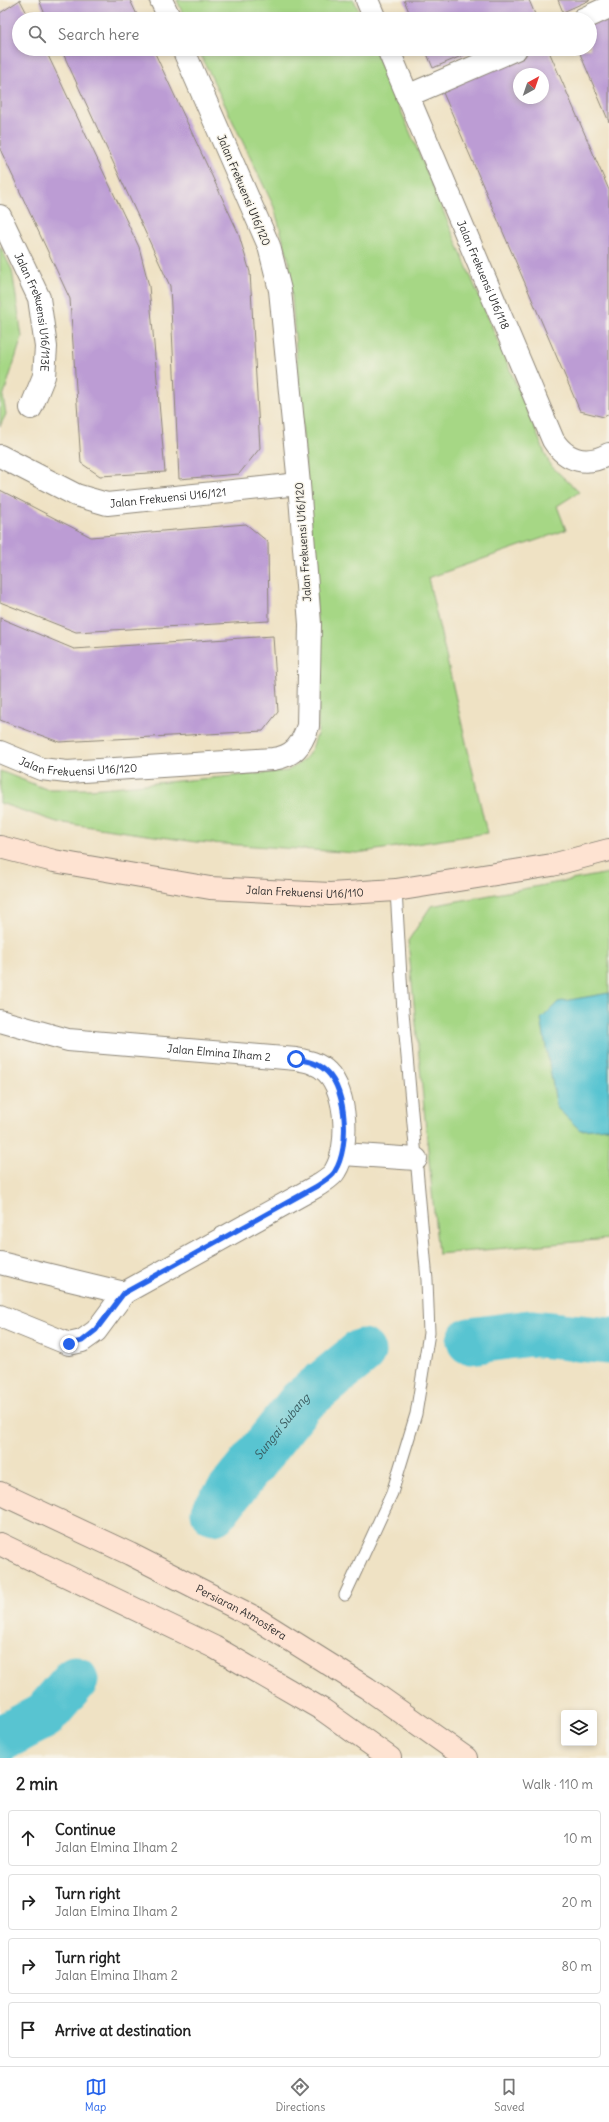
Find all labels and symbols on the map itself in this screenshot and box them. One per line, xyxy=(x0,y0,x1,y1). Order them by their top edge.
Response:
north arrow xyxy=(513,68,549,104)
street label: Jalan Frekuensi U16/120 xyxy=(214,132,274,248)
street label: Jalan Frekuensi U16/118 xyxy=(454,218,512,331)
street label: Jalan Frekuensi U16/113E xyxy=(11,250,53,372)
street label: Jalan Frekuensi U16/120 xyxy=(292,482,314,602)
street label: Jalan Frekuensi U16/121 xyxy=(109,485,227,511)
street label: Jalan Frekuensi U16/120 xyxy=(17,754,138,779)
street label: Jalan Frekuensi U16/110 xyxy=(245,883,364,901)
street label: Jalan Elmina Ilham 2 xyxy=(166,1041,271,1064)
route start xyxy=(287,1050,305,1068)
route end xyxy=(60,1335,78,1353)
water label: Sungai Subang xyxy=(250,1389,313,1462)
street label: Persiaran Atmosfera xyxy=(193,1582,289,1643)

